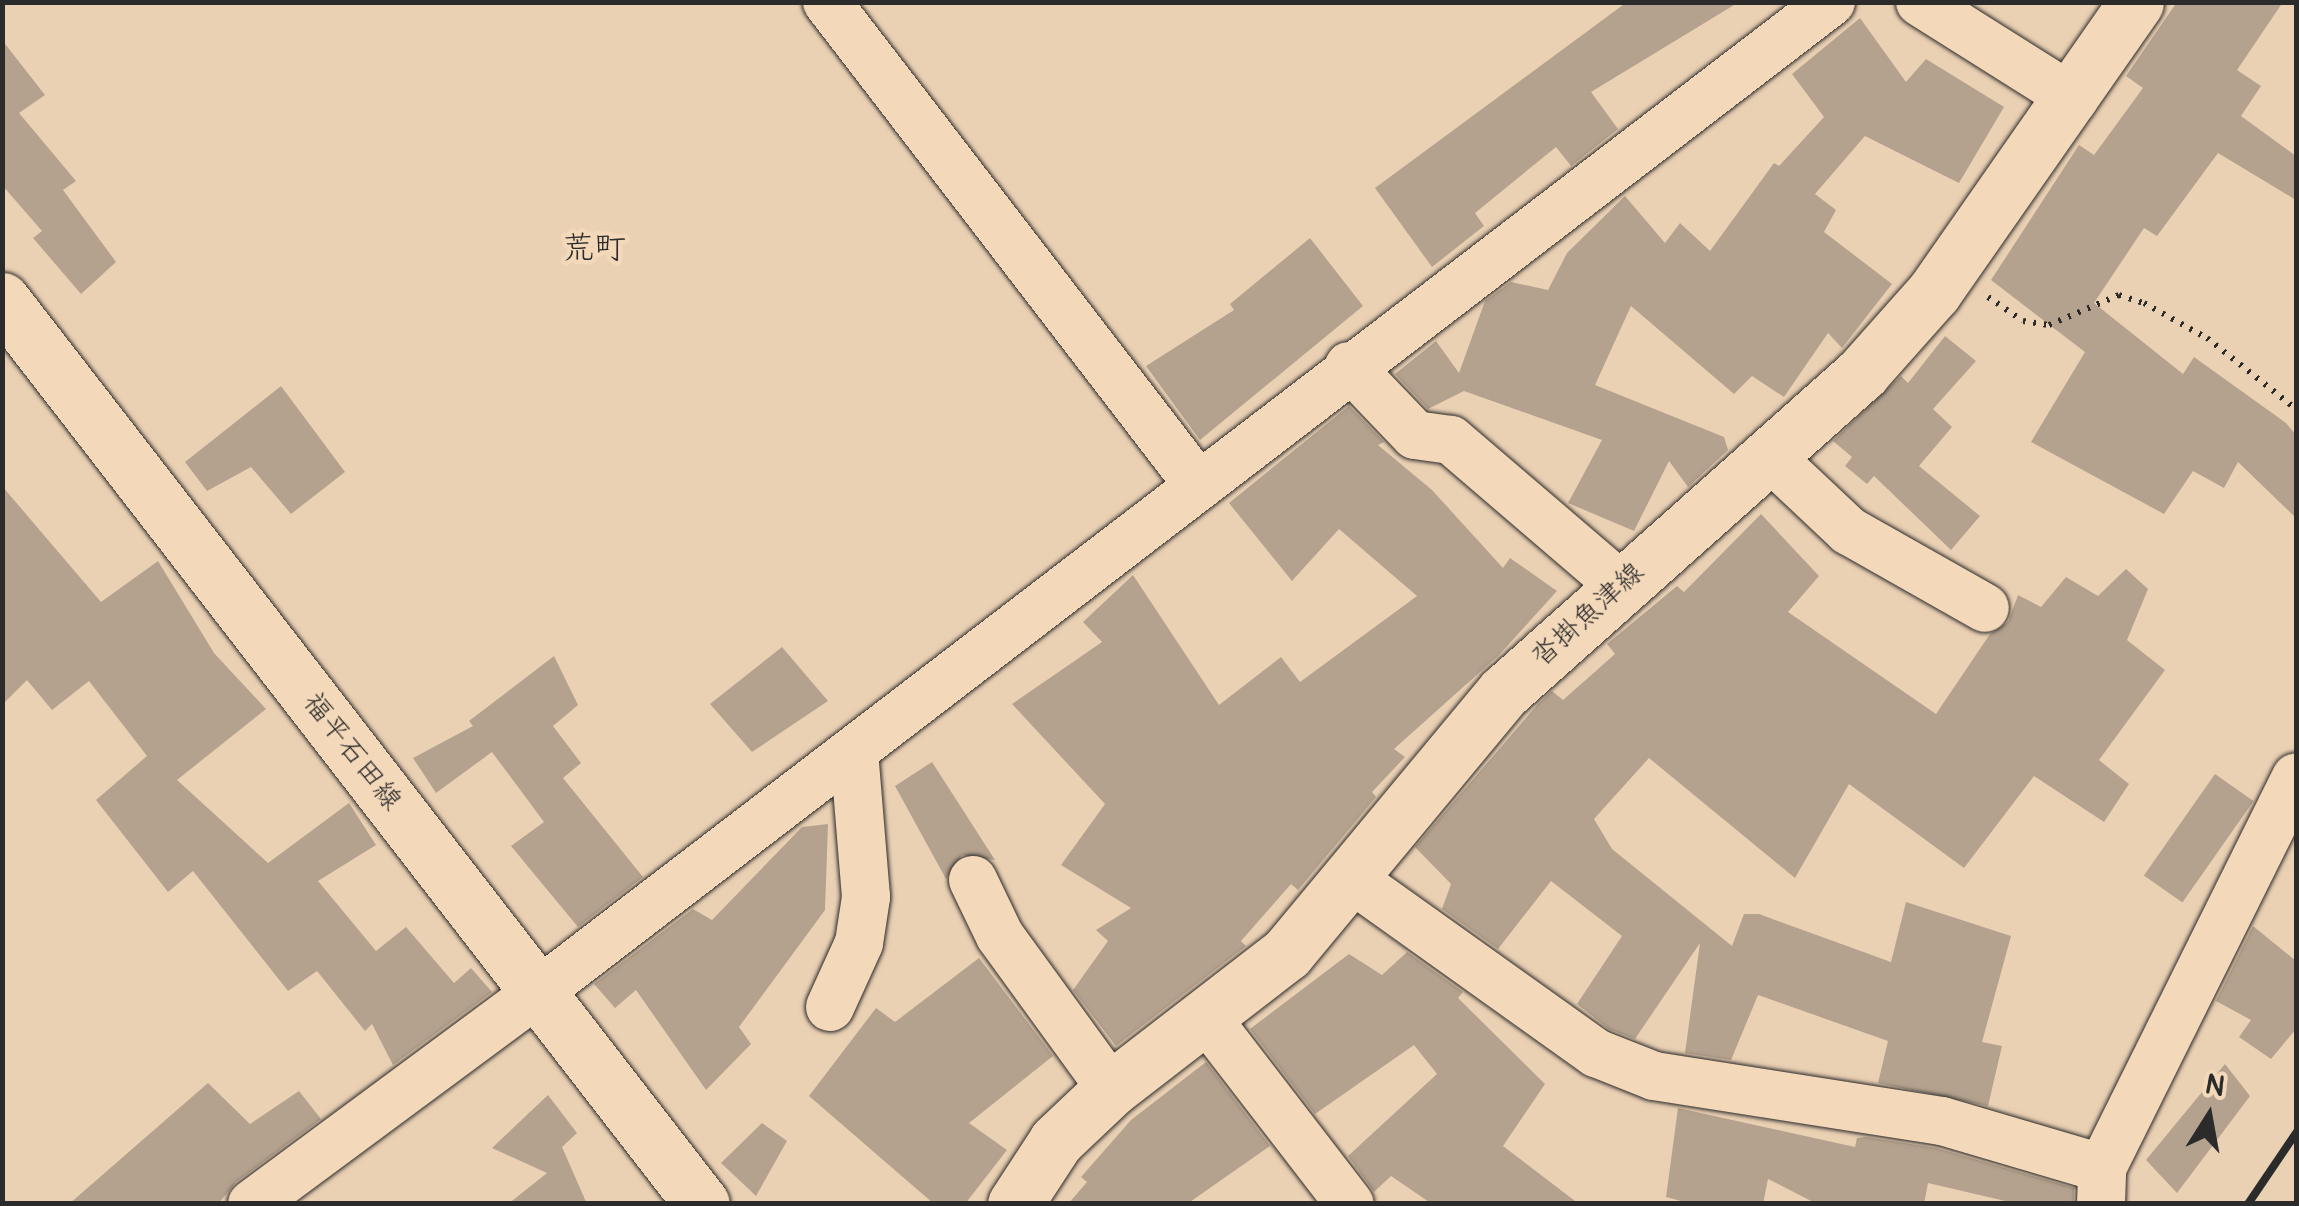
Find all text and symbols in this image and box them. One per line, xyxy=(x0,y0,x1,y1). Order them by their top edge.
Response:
district label: 荒町 xyxy=(562,229,626,267)
street label: 沓掛魚津線 xyxy=(1525,556,1651,674)
street label: 福平石田線 xyxy=(296,686,408,818)
north arrow xyxy=(2159,1066,2259,1166)
text: N xyxy=(2202,1067,2227,1105)

